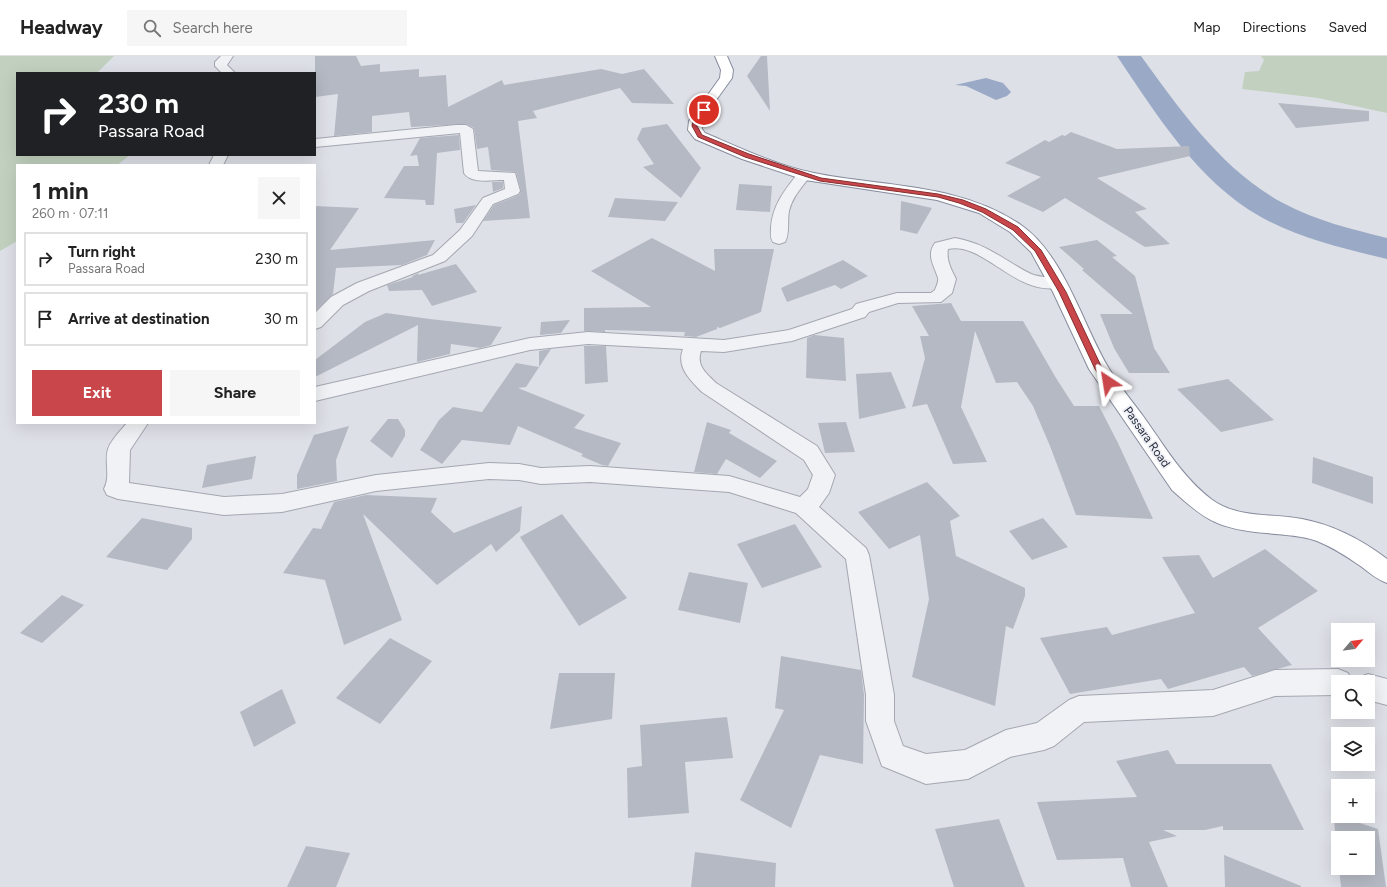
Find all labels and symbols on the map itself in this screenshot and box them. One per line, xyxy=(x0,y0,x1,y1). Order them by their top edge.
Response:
pin xyxy=(687,93,721,127)
position arrow xyxy=(1087,361,1129,403)
street label: Passara Road xyxy=(1121,404,1173,470)
north arrow xyxy=(1331,623,1375,667)

